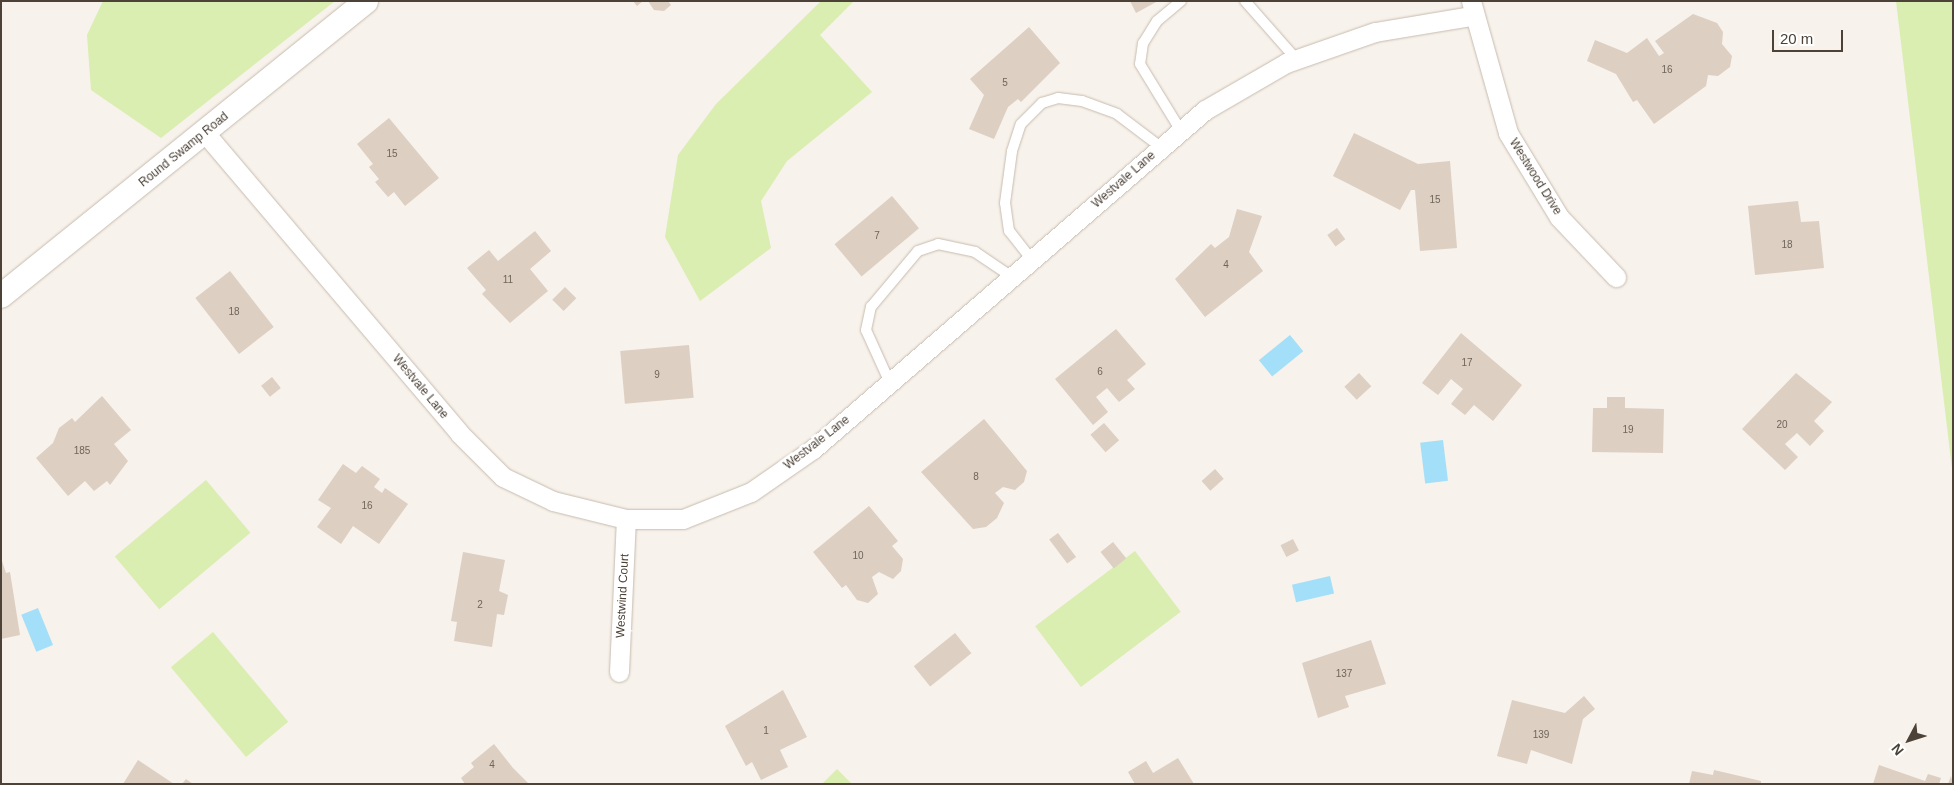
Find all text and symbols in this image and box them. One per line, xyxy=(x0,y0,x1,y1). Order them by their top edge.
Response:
scale bar xyxy=(1774,20,1845,52)
text: 20 m xyxy=(1780,30,1813,47)
house number: 16 xyxy=(1661,64,1673,76)
house number: 5 xyxy=(1002,77,1008,89)
street label: Round Swamp Road xyxy=(136,110,232,190)
street label: Westwood Drive xyxy=(1506,136,1564,218)
house number: 15 xyxy=(386,148,398,160)
street label: Westvale Lane xyxy=(1089,149,1159,211)
house number: 15 xyxy=(1429,194,1441,206)
house number: 7 xyxy=(874,230,880,242)
house number: 18 xyxy=(1781,239,1793,251)
house number: 4 xyxy=(1223,259,1229,271)
house number: 11 xyxy=(503,274,513,286)
house number: 18 xyxy=(228,306,240,318)
street label: Westvale Lane xyxy=(389,352,451,422)
house number: 17 xyxy=(1461,357,1473,369)
house number: 6 xyxy=(1097,366,1103,378)
house number: 9 xyxy=(654,369,660,381)
street label: Westvale Lane xyxy=(781,413,853,473)
house number: 20 xyxy=(1776,419,1788,431)
house number: 19 xyxy=(1622,424,1634,436)
house number: 185 xyxy=(74,445,90,457)
house number: 8 xyxy=(973,471,979,483)
house number: 16 xyxy=(361,500,373,512)
house number: 10 xyxy=(852,550,864,562)
street label: Westwind Court xyxy=(614,553,632,639)
house number: 2 xyxy=(477,599,483,611)
house number: 137 xyxy=(1336,668,1352,680)
north arrow xyxy=(1884,715,1934,765)
house number: 1 xyxy=(763,725,769,737)
house number: 139 xyxy=(1533,729,1549,741)
text: N xyxy=(1888,741,1907,759)
house number: 4 xyxy=(489,759,495,771)

